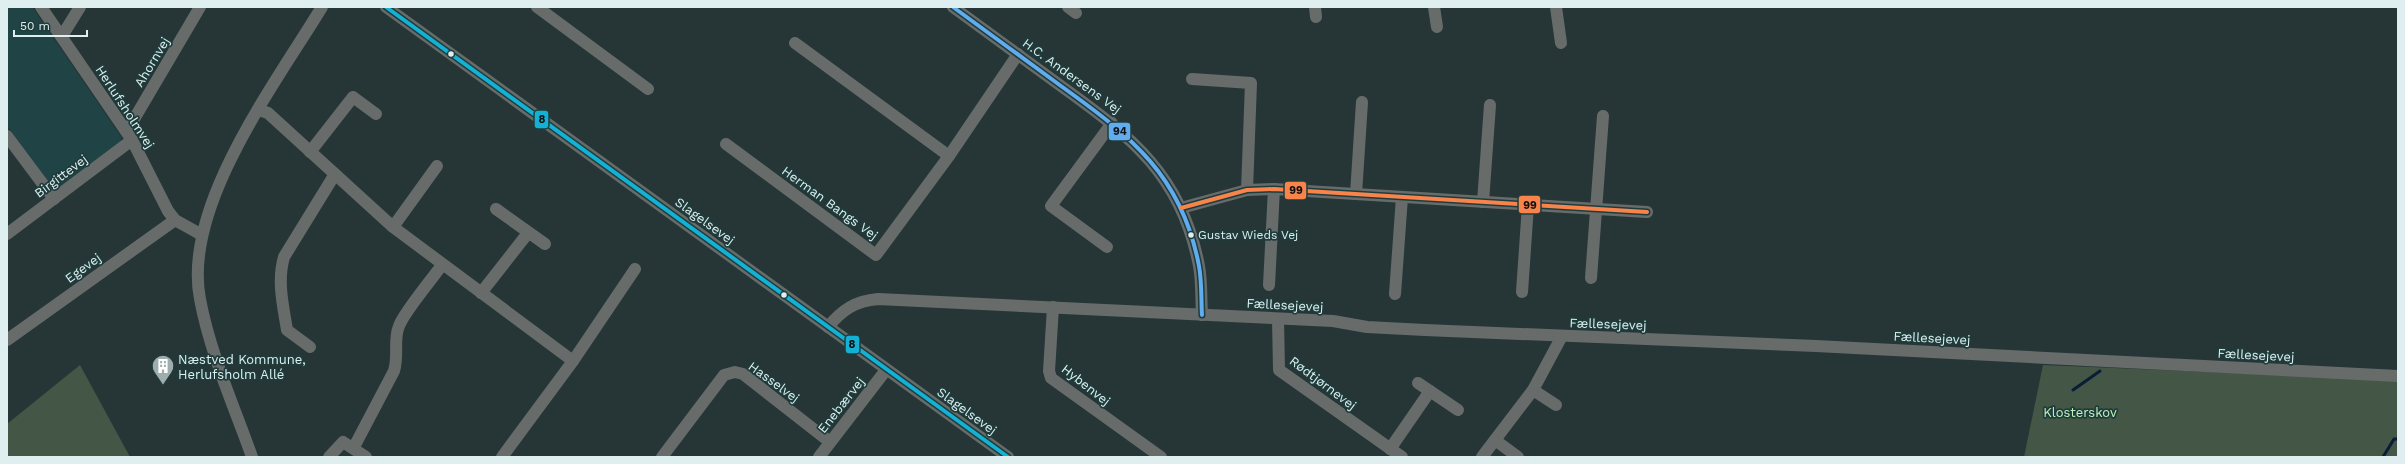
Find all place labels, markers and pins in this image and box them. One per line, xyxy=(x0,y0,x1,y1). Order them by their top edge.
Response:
unlabelled marker xyxy=(446,49,456,59)
place label: Gustav Wieds Vej xyxy=(1198,228,1298,242)
marker: Gustav Wieds Vej xyxy=(1186,230,1196,240)
unlabelled marker xyxy=(779,290,789,300)
place label: Næstved Kommune, Herlufsholm Allé xyxy=(178,352,306,382)
building icon: Næstved Kommune, Herlufsholm Allé xyxy=(150,353,176,386)

